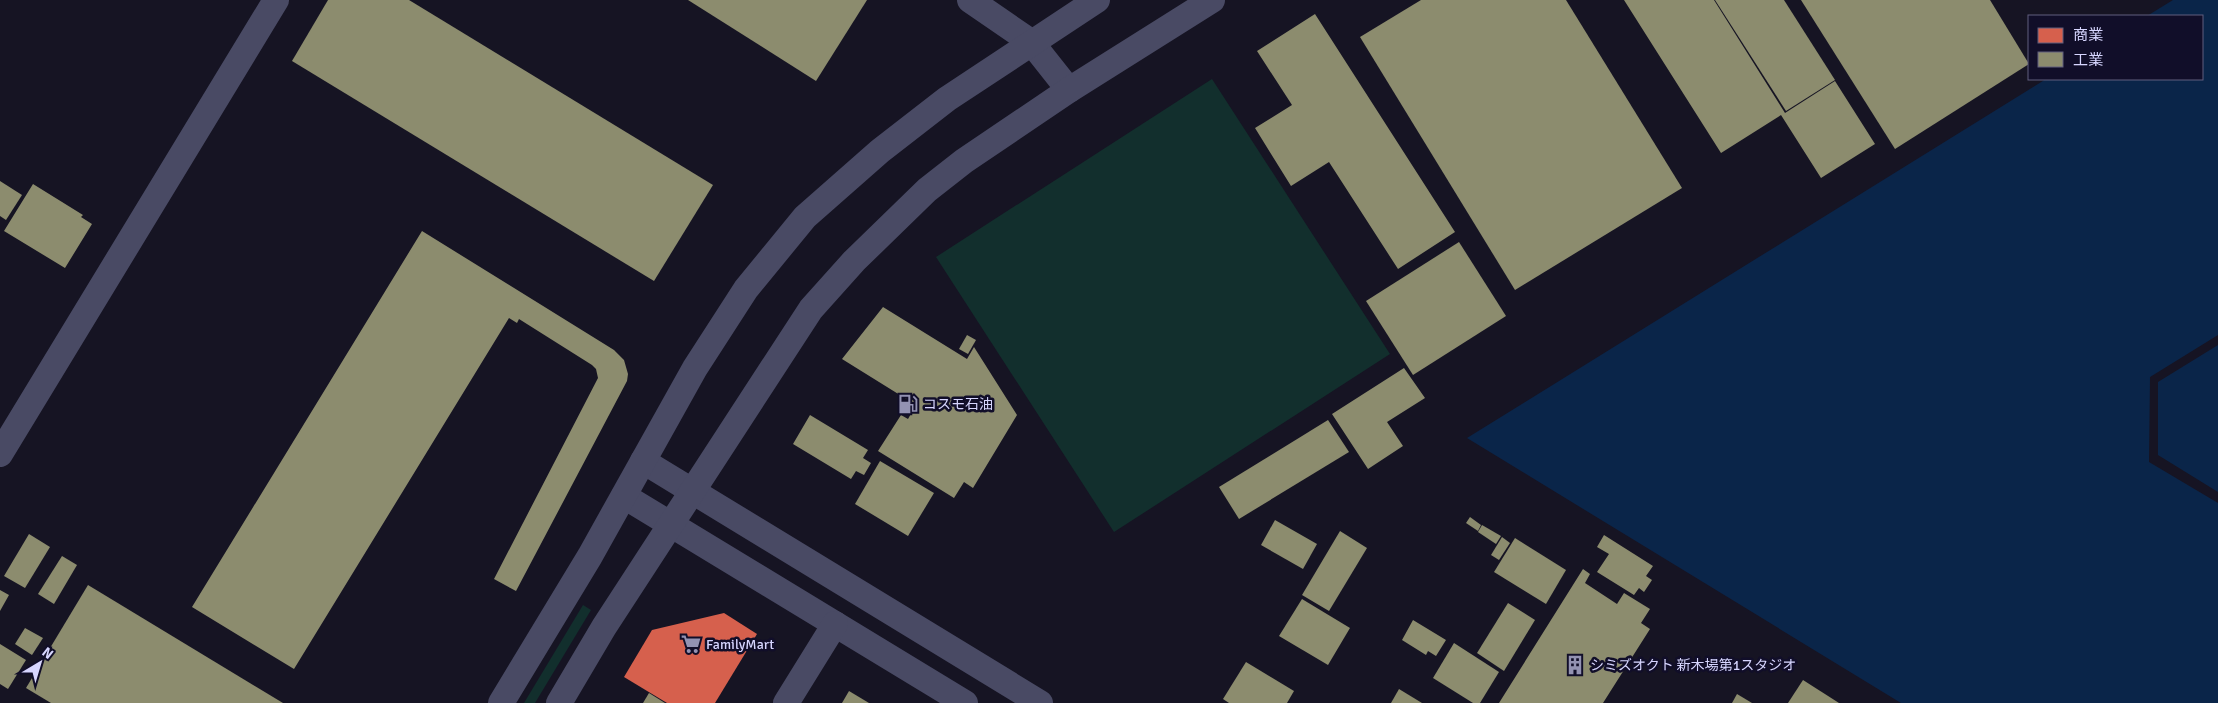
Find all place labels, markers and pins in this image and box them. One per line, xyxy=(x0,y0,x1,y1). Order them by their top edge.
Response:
fuel station icon: コスモ石油 xyxy=(897,393,919,415)
place label: コスモ石油 xyxy=(923,396,993,413)
supermarket icon: FamilyMart xyxy=(680,633,702,655)
place label: FamilyMart xyxy=(706,636,774,653)
building icon: シミズオクト 新木場第1スタジオ xyxy=(1564,654,1586,676)
place label: シミズオクト 新木場第1スタジオ xyxy=(1590,657,1796,674)

